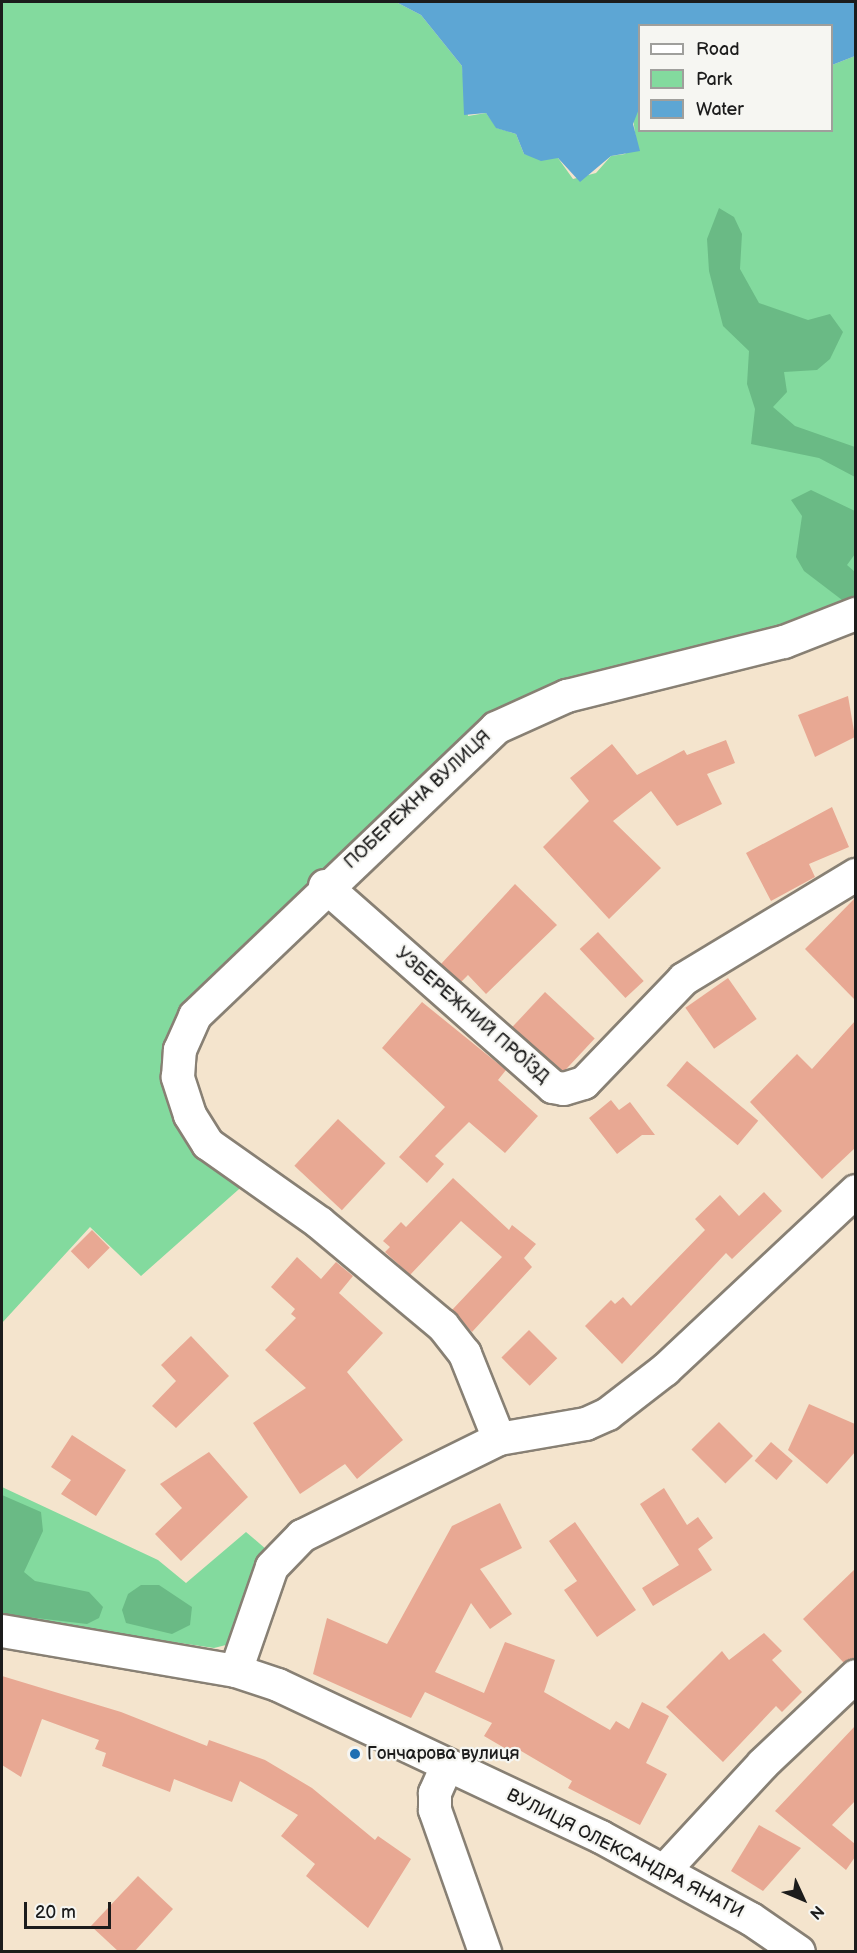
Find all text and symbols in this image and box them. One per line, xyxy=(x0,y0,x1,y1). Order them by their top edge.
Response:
legend xyxy=(638,24,833,132)
text: Road xyxy=(696,39,740,60)
text: Park xyxy=(696,69,732,90)
text: Water xyxy=(696,99,744,120)
street label: ПОБЕРЕЖНА ВУЛИЦЯ xyxy=(340,726,496,874)
street label: УЗБЕРЕЖНИЙ ПРОЇЗД xyxy=(391,943,553,1089)
place label: Гончарова вулиця xyxy=(367,1743,519,1765)
marker: Гончарова вулиця xyxy=(348,1747,362,1761)
street label: ВУЛИЦЯ ОЛЕКСАНДРА ЯНАТИ xyxy=(503,1785,747,1923)
north arrow xyxy=(773,1869,833,1929)
scale bar xyxy=(27,1890,114,1928)
text: N xyxy=(805,1901,827,1923)
text: 20 m xyxy=(35,1902,76,1923)

